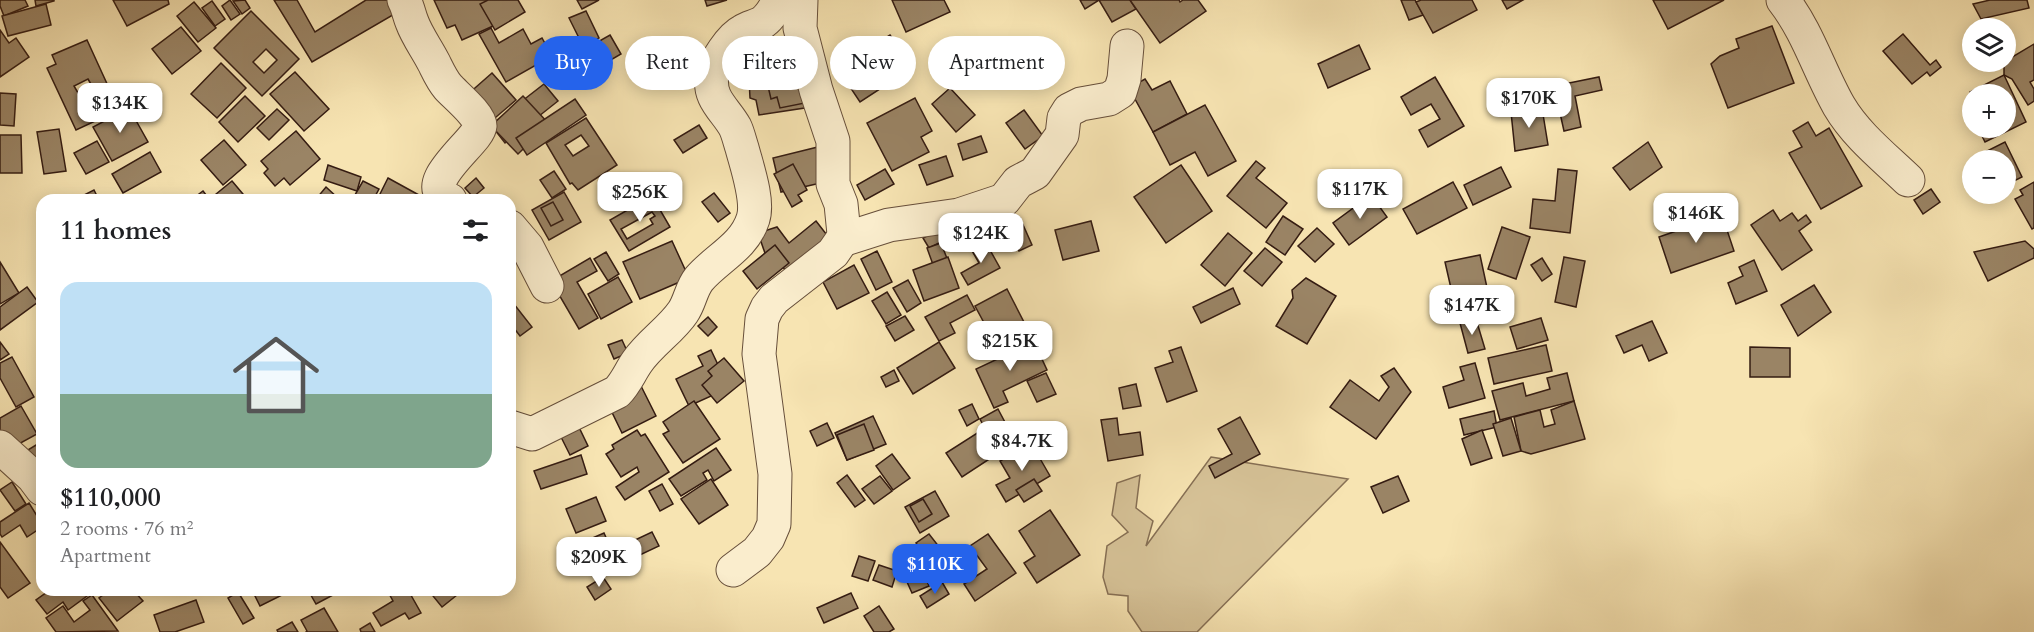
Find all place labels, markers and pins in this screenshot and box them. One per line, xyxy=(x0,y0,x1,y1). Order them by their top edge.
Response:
pin: $170K xyxy=(1487,78,1571,129)
pin: $134K xyxy=(78,83,162,134)
pin: $117K xyxy=(1318,169,1402,220)
pin: $256K xyxy=(598,172,682,223)
pin: $146K xyxy=(1654,193,1738,244)
pin: $124K xyxy=(939,213,1023,264)
pin: $147K xyxy=(1430,285,1514,336)
pin: $215K xyxy=(968,321,1052,372)
pin: $84.7K xyxy=(973,421,1071,472)
pin: $209K xyxy=(557,537,641,588)
pin: $110K xyxy=(893,544,977,595)

